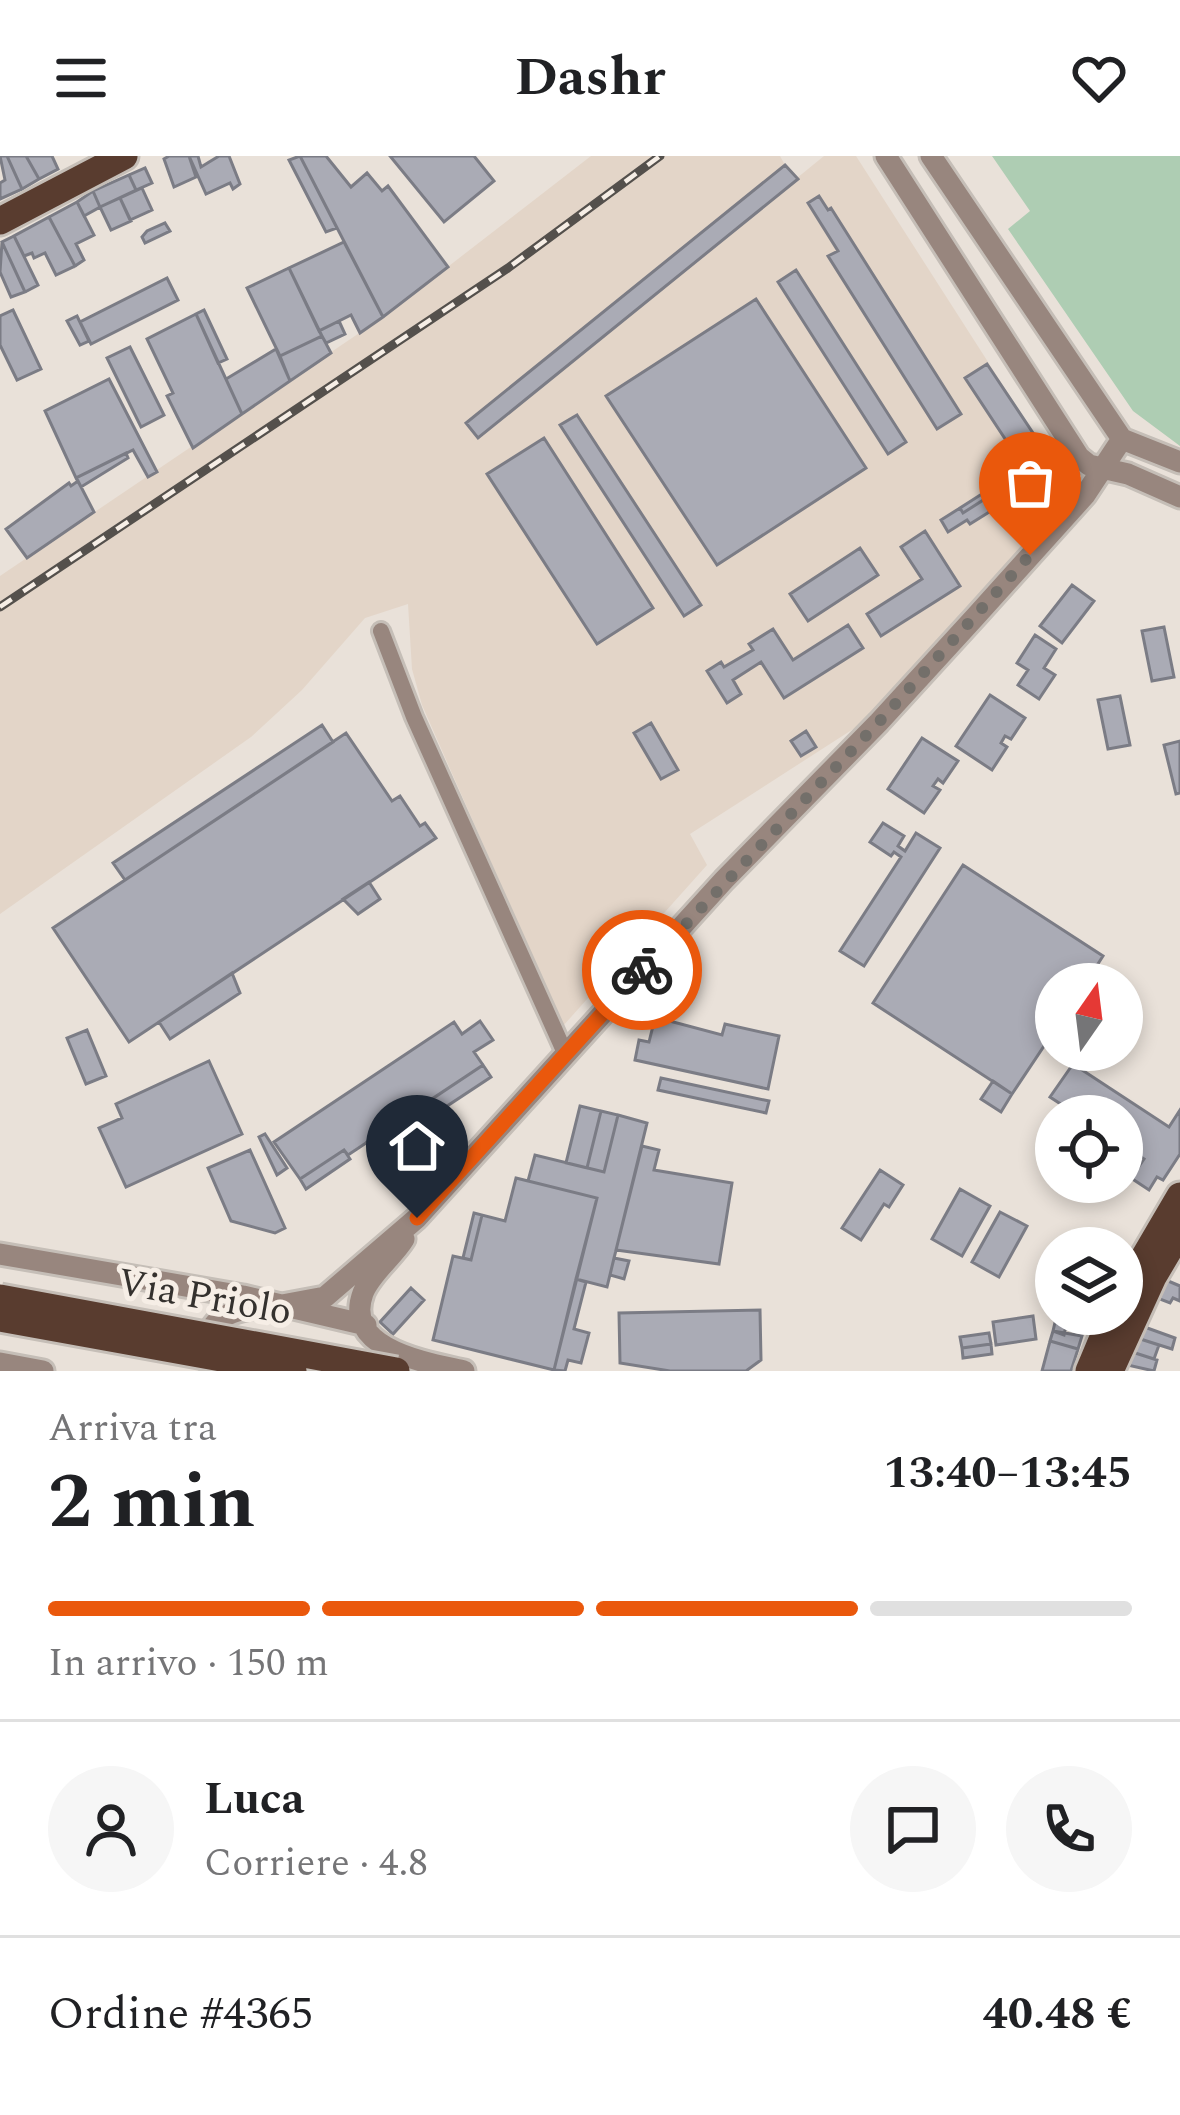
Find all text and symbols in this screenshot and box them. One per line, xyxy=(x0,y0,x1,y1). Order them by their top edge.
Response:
text: Dashr xyxy=(514,37,666,119)
icon: menu xyxy=(48,45,114,111)
icon: heart xyxy=(1066,45,1132,111)
pin xyxy=(979,432,1081,555)
icon: bag xyxy=(997,450,1063,516)
courier xyxy=(582,910,702,1030)
icon: bike xyxy=(609,937,675,1003)
north arrow xyxy=(1035,963,1143,1071)
map controls xyxy=(1035,963,1143,1335)
pin xyxy=(366,1095,468,1218)
button: locate xyxy=(1035,1095,1143,1203)
icon: home xyxy=(384,1113,450,1179)
button: layers xyxy=(1035,1227,1143,1335)
street label: Via Priolo xyxy=(113,1253,296,1342)
text: Arriva tra xyxy=(48,1399,217,1458)
text: 13:40–13:45 xyxy=(883,1439,1132,1508)
text: 2 min xyxy=(48,1443,256,1562)
text: In arrivo · 150 m xyxy=(48,1634,329,1693)
text: Luca xyxy=(204,1765,305,1834)
button: person xyxy=(48,1766,174,1892)
button: chat xyxy=(850,1766,976,1892)
button: phone xyxy=(1006,1766,1132,1892)
text: Corriere · 4.8 xyxy=(204,1834,428,1893)
text: Ordine #4365 xyxy=(48,1980,313,2049)
text: 40.48 € xyxy=(982,1980,1132,2049)

